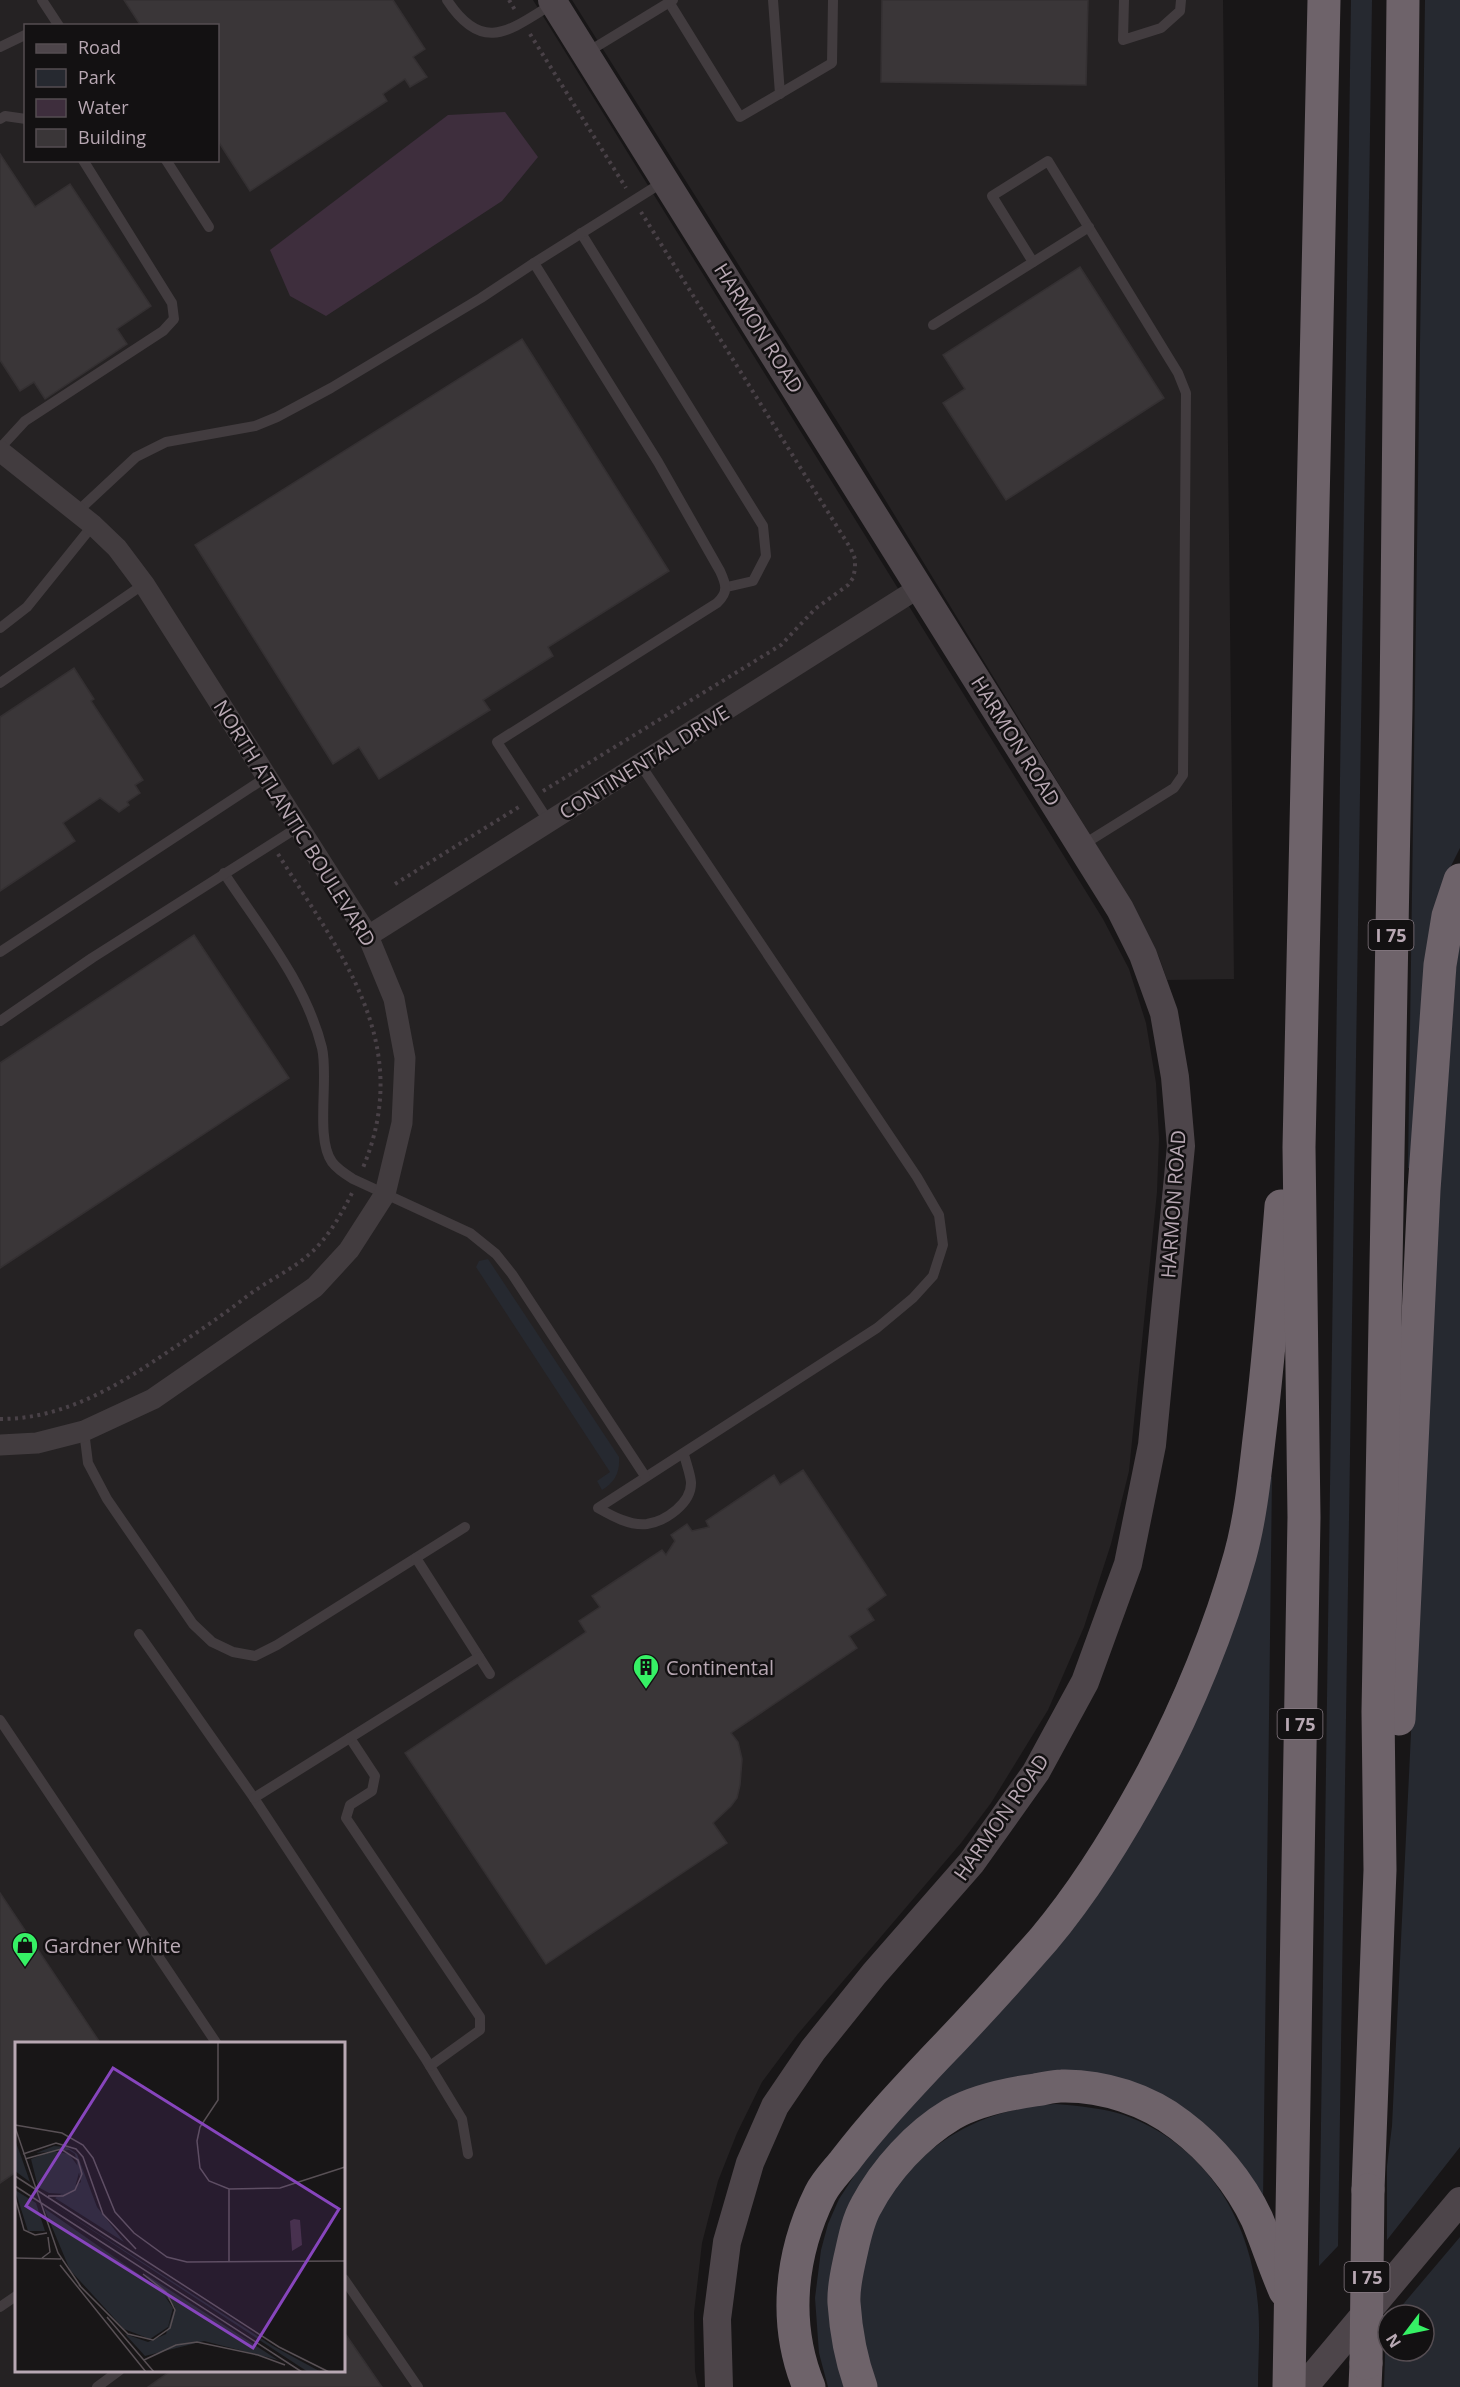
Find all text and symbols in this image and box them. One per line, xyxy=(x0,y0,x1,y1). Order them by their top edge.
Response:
legend xyxy=(24,24,219,162)
text: Road xyxy=(78,35,121,59)
text: Park xyxy=(78,65,116,89)
text: Water xyxy=(78,95,129,119)
text: Building xyxy=(78,125,146,149)
street label: HARMON ROAD xyxy=(708,258,810,398)
street label: HARMON ROAD xyxy=(965,671,1067,811)
street label: NORTH ATLANTIC BOULEVARD xyxy=(208,695,382,951)
street label: CONTINENTAL DRIVE xyxy=(554,699,734,825)
road number: I 75 xyxy=(1368,920,1414,950)
street label: HARMON ROAD xyxy=(1154,1129,1192,1279)
building icon: Continental xyxy=(631,1652,661,1690)
place label: Continental xyxy=(666,1654,774,1681)
road number: I 75 xyxy=(1278,1709,1322,1739)
street label: HARMON ROAD xyxy=(947,1748,1055,1886)
shop icon: Gardner White xyxy=(10,1930,40,1968)
place label: Gardner White xyxy=(44,1932,181,1959)
inset map xyxy=(15,2042,345,2372)
road number: I 75 xyxy=(1344,2262,1390,2292)
north arrow xyxy=(1376,2303,1436,2363)
text: N xyxy=(1381,2330,1406,2352)

